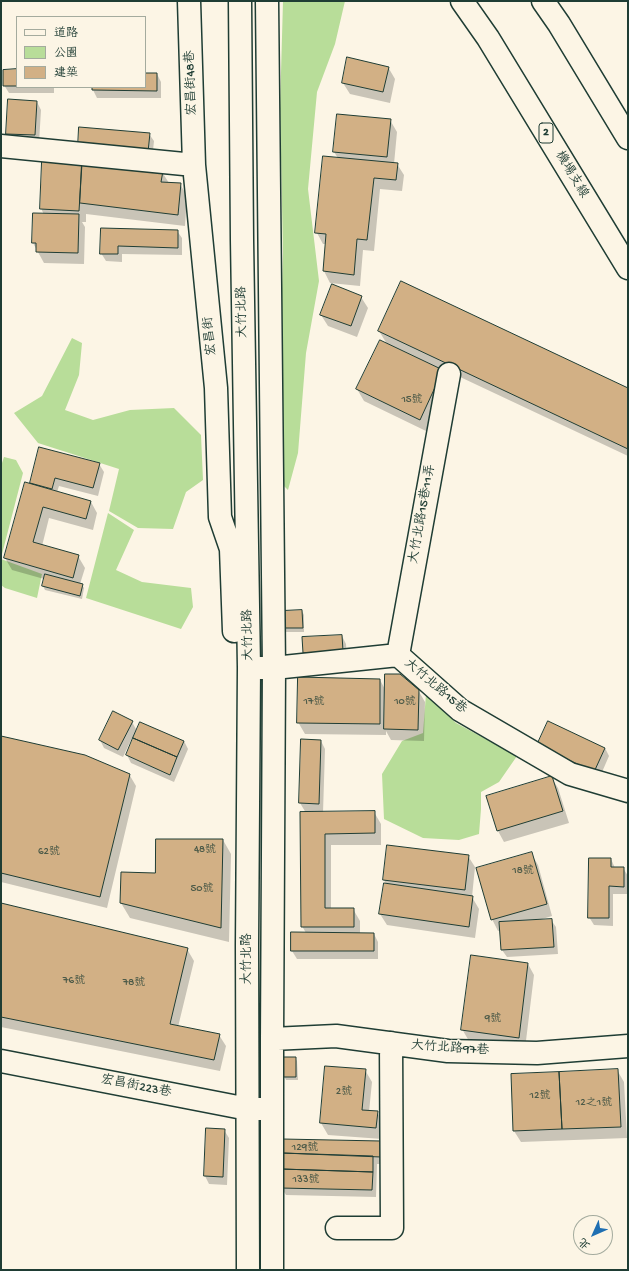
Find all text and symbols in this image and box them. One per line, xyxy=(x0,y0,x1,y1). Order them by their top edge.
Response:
legend xyxy=(16,16,146,88)
text: 道路 xyxy=(54,27,78,41)
text: 公園 xyxy=(54,47,78,61)
street label: 宏昌街48巷 xyxy=(183,50,201,116)
text: 建築 xyxy=(54,67,78,81)
road number: 2 xyxy=(539,123,553,143)
street label: 機場支線 xyxy=(551,149,591,201)
street label: 大竹北路 xyxy=(235,286,251,338)
street label: 宏昌街 xyxy=(201,316,221,356)
house number: 15號 xyxy=(401,393,423,407)
street label: 大竹北路15巷11弄 xyxy=(407,463,439,565)
street label: 大竹北路 xyxy=(241,609,257,661)
street label: 大竹北路15巷 xyxy=(400,656,470,718)
house number: 17號 xyxy=(303,695,325,709)
house number: 10號 xyxy=(394,695,416,709)
house number: 48號 xyxy=(194,843,216,857)
house number: 62號 xyxy=(38,845,60,859)
house number: 18號 xyxy=(512,864,534,878)
house number: 50號 xyxy=(190,882,214,896)
street label: 大竹北路 xyxy=(240,933,256,985)
house number: 76號 xyxy=(63,974,85,988)
house number: 78號 xyxy=(123,976,145,990)
house number: 9號 xyxy=(485,1012,501,1026)
street label: 大竹北路97巷 xyxy=(410,1038,490,1060)
street label: 宏昌街223巷 xyxy=(99,1073,173,1101)
house number: 2號 xyxy=(336,1085,352,1099)
house number: 12號 xyxy=(530,1089,550,1103)
house number: 12之1號 xyxy=(576,1096,612,1110)
house number: 129號 xyxy=(292,1141,318,1155)
house number: 133號 xyxy=(293,1173,319,1187)
north arrow xyxy=(573,1215,613,1255)
text: 北 xyxy=(577,1235,593,1251)

